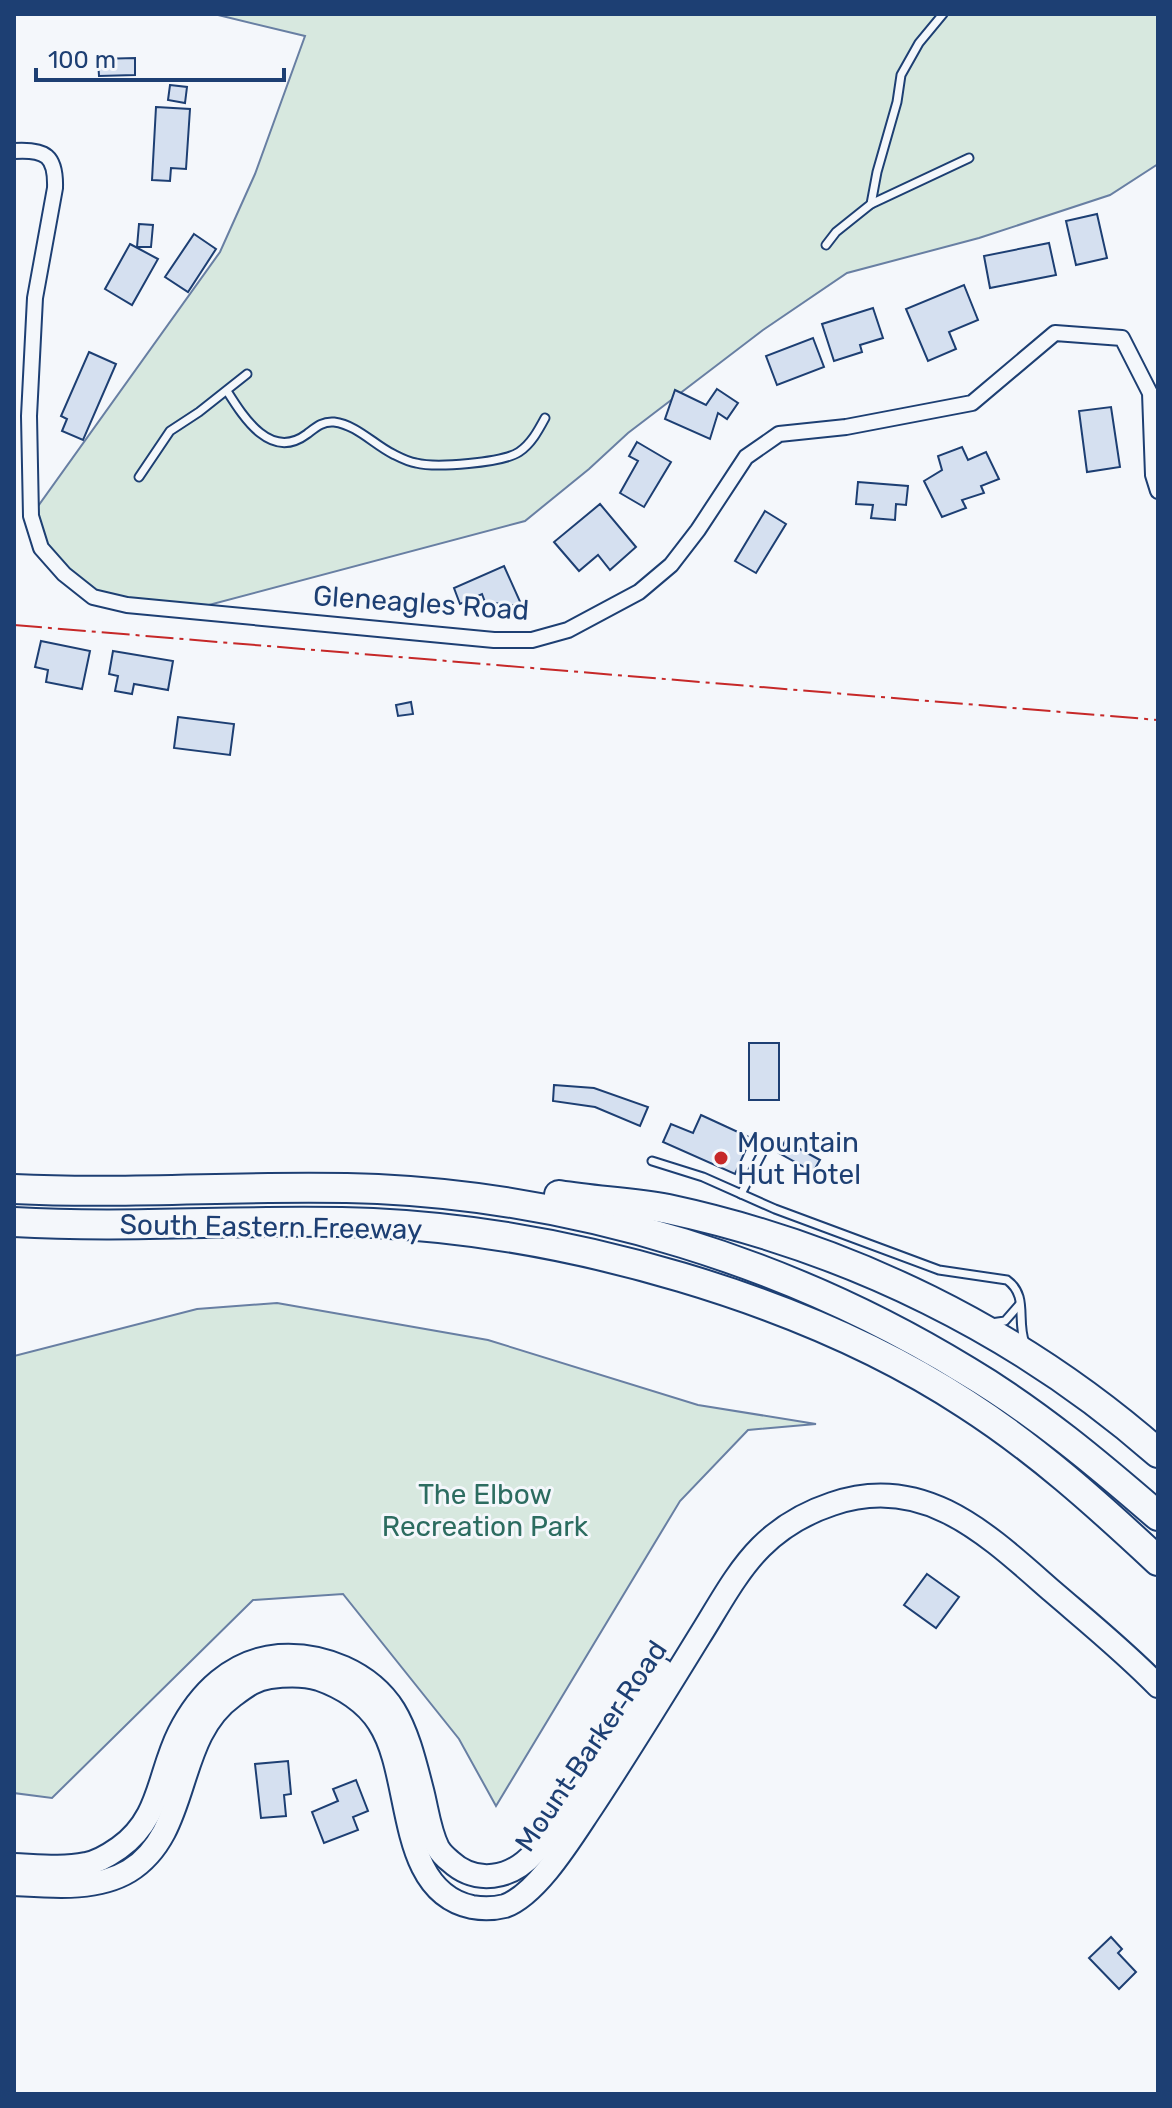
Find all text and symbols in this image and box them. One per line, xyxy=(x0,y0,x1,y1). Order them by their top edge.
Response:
scale bar xyxy=(36,32,284,82)
text: 100 m xyxy=(48,46,116,74)
street label: Gleneagles Road xyxy=(312,579,530,627)
place label: Mountain Hut Hotel xyxy=(737,1126,861,1191)
marker: Mountain Hut Hotel xyxy=(712,1149,730,1167)
street label: South Eastern Freeway xyxy=(119,1208,423,1246)
park label: The Elbow Recreation Park xyxy=(382,1478,589,1543)
street label: Mount Barker Road xyxy=(508,1634,674,1858)

